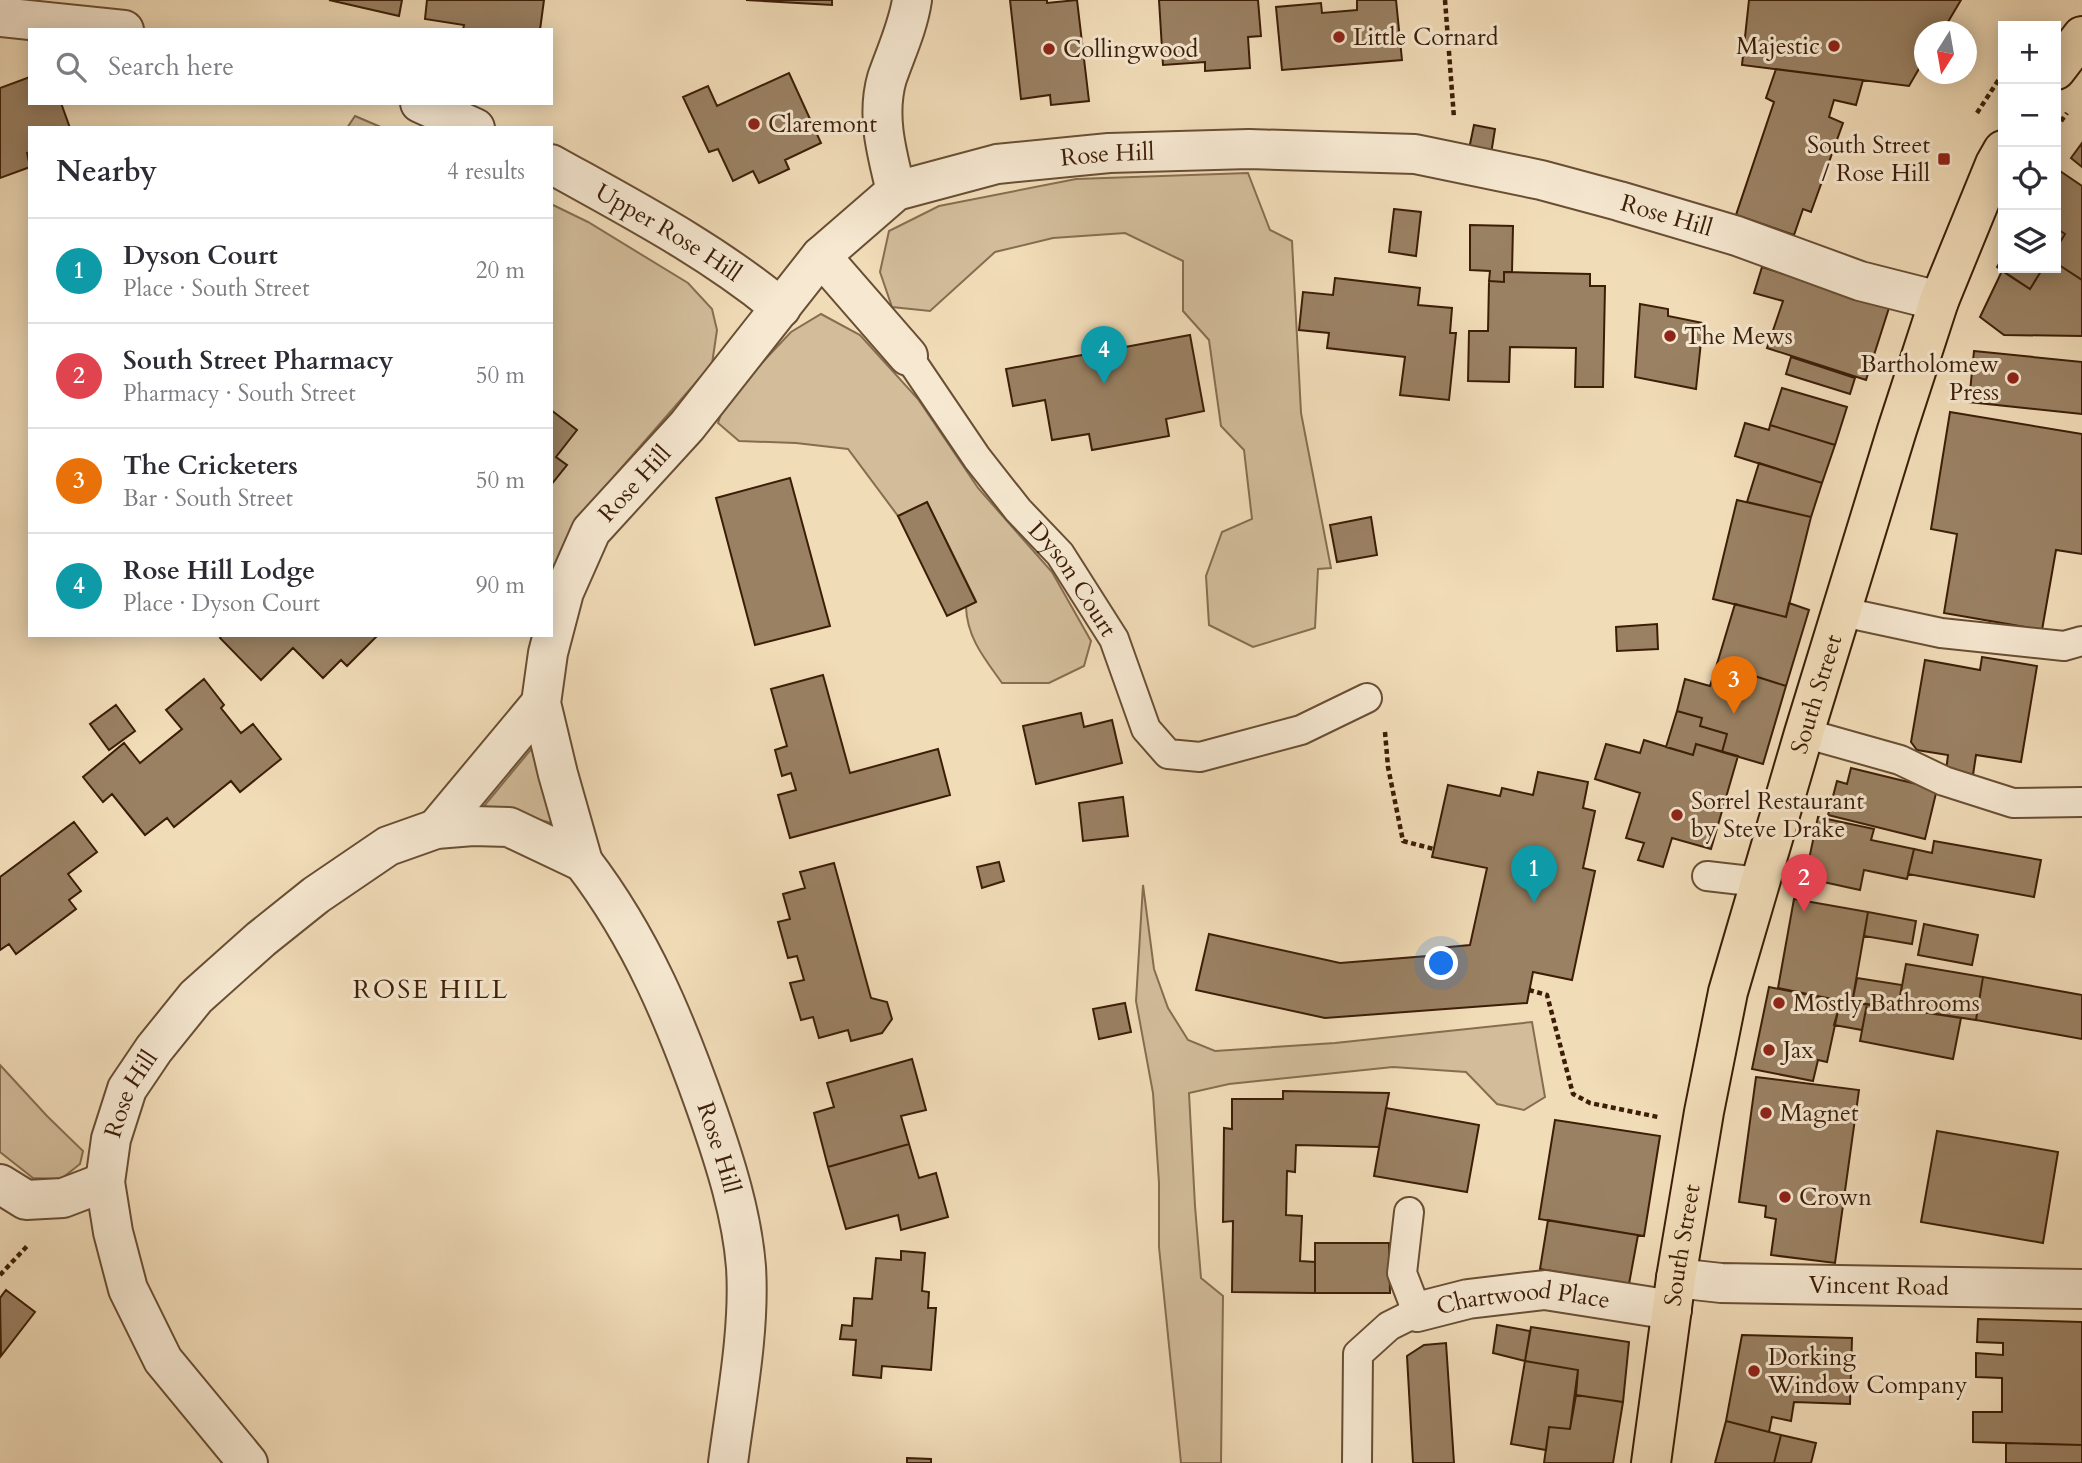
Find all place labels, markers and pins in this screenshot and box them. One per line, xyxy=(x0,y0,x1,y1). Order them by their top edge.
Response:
place label: Little Cornard xyxy=(1353,21,1499,54)
marker: Little Cornard xyxy=(1331,29,1347,45)
place label: Majestic xyxy=(1736,30,1820,63)
place label: Collingwood xyxy=(1063,33,1199,66)
marker: Majestic xyxy=(1826,38,1842,54)
marker: Collingwood xyxy=(1041,41,1057,57)
place label: Claremont xyxy=(768,108,877,141)
marker: Claremont xyxy=(746,116,762,132)
place label: South Street / Rose Hill xyxy=(1807,129,1930,190)
marker: South Street / Rose Hill xyxy=(1936,151,1952,167)
place label: The Mews xyxy=(1684,320,1793,353)
pin: 4 xyxy=(1081,326,1127,384)
marker: The Mews xyxy=(1662,328,1678,344)
place label: Bartholomew Press xyxy=(1860,348,1999,409)
marker: Bartholomew Press xyxy=(2005,370,2021,386)
pin: 3 xyxy=(1711,656,1757,714)
place label: Sorrel Restaurant by Steve Drake xyxy=(1691,785,1864,846)
marker: Sorrel Restaurant by Steve Drake xyxy=(1669,807,1685,823)
pin: 1 xyxy=(1511,845,1557,903)
pin: 2 xyxy=(1781,854,1827,912)
place label: Mostly Bathrooms xyxy=(1793,987,1980,1020)
marker: Mostly Bathrooms xyxy=(1771,995,1787,1011)
place label: Jax xyxy=(1780,1034,1813,1067)
marker: Jax xyxy=(1761,1042,1777,1058)
place label: Magnet xyxy=(1780,1097,1859,1130)
marker: Magnet xyxy=(1758,1105,1774,1121)
place label: Crown xyxy=(1799,1181,1872,1214)
marker: Crown xyxy=(1777,1189,1793,1205)
place label: Dorking Window Company xyxy=(1767,1341,1968,1402)
marker: Dorking Window Company xyxy=(1746,1363,1762,1379)

